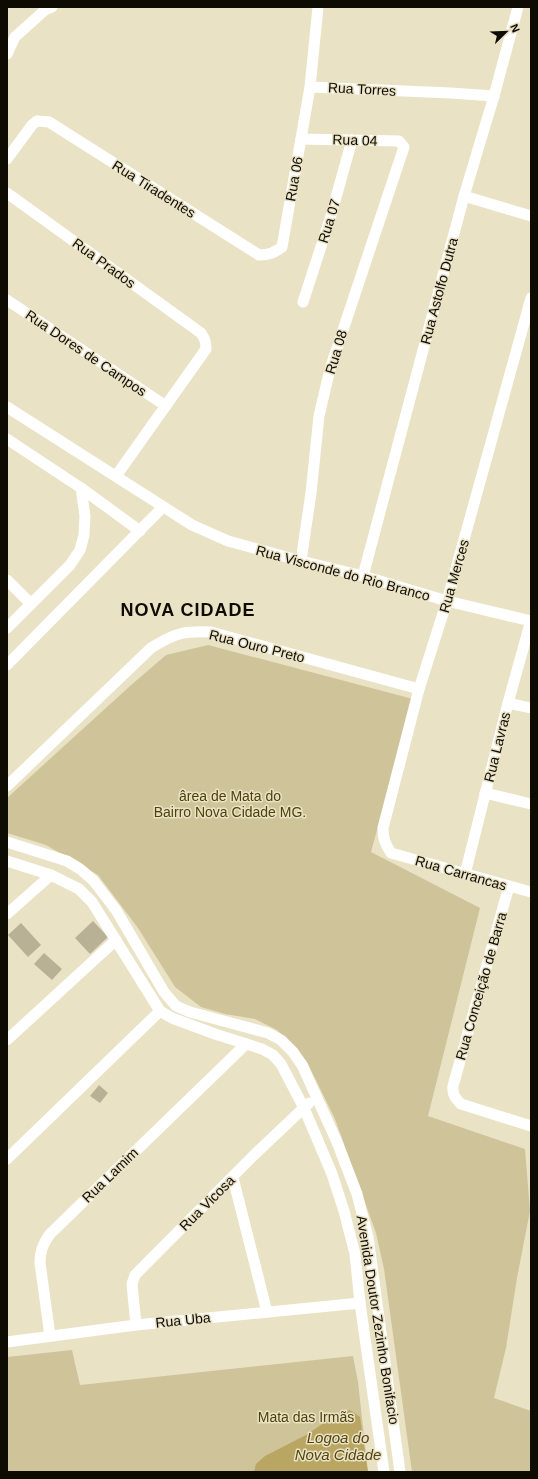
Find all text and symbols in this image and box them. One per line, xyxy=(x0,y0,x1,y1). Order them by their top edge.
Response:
north arrow xyxy=(486,12,526,52)
text: N xyxy=(508,22,522,34)
street label: Rua Torres xyxy=(328,79,396,99)
street label: Rua 04 xyxy=(332,131,378,149)
street label: Rua 06 xyxy=(282,155,306,203)
street label: Rua Tiradentes xyxy=(109,157,199,221)
street label: Rua 07 xyxy=(315,197,343,245)
street label: Rua Prados xyxy=(69,235,139,291)
street label: Rua Astolfo Dutra xyxy=(417,236,461,346)
street label: Rua Dores de Campos xyxy=(22,307,150,399)
street label: Rua 08 xyxy=(322,328,350,376)
street label: Rua Merces xyxy=(436,538,472,614)
street label: Rua Visconde do Rio Branco xyxy=(254,542,432,604)
district label: NOVA CIDADE xyxy=(120,600,256,620)
street label: Rua Ouro Preto xyxy=(207,626,307,666)
street label: Rua Lavras xyxy=(481,710,513,784)
park label: ârea de Mata do Bairro Nova Cidade MG. xyxy=(154,788,306,820)
street label: Rua Carrancas xyxy=(414,852,508,894)
street label: Rua Conceição de Barra xyxy=(452,910,510,1062)
street label: Rua Lamim xyxy=(79,1144,141,1206)
street label: Rua Vicosa xyxy=(176,1172,238,1234)
street label: Avenida Doutor Zezinho Bonifacio xyxy=(354,1214,402,1426)
street label: Rua Uba xyxy=(155,1309,212,1331)
park label: Mata das Irmãs xyxy=(258,1409,354,1425)
water label: Logoa do Nova Cidade xyxy=(295,1429,381,1463)

